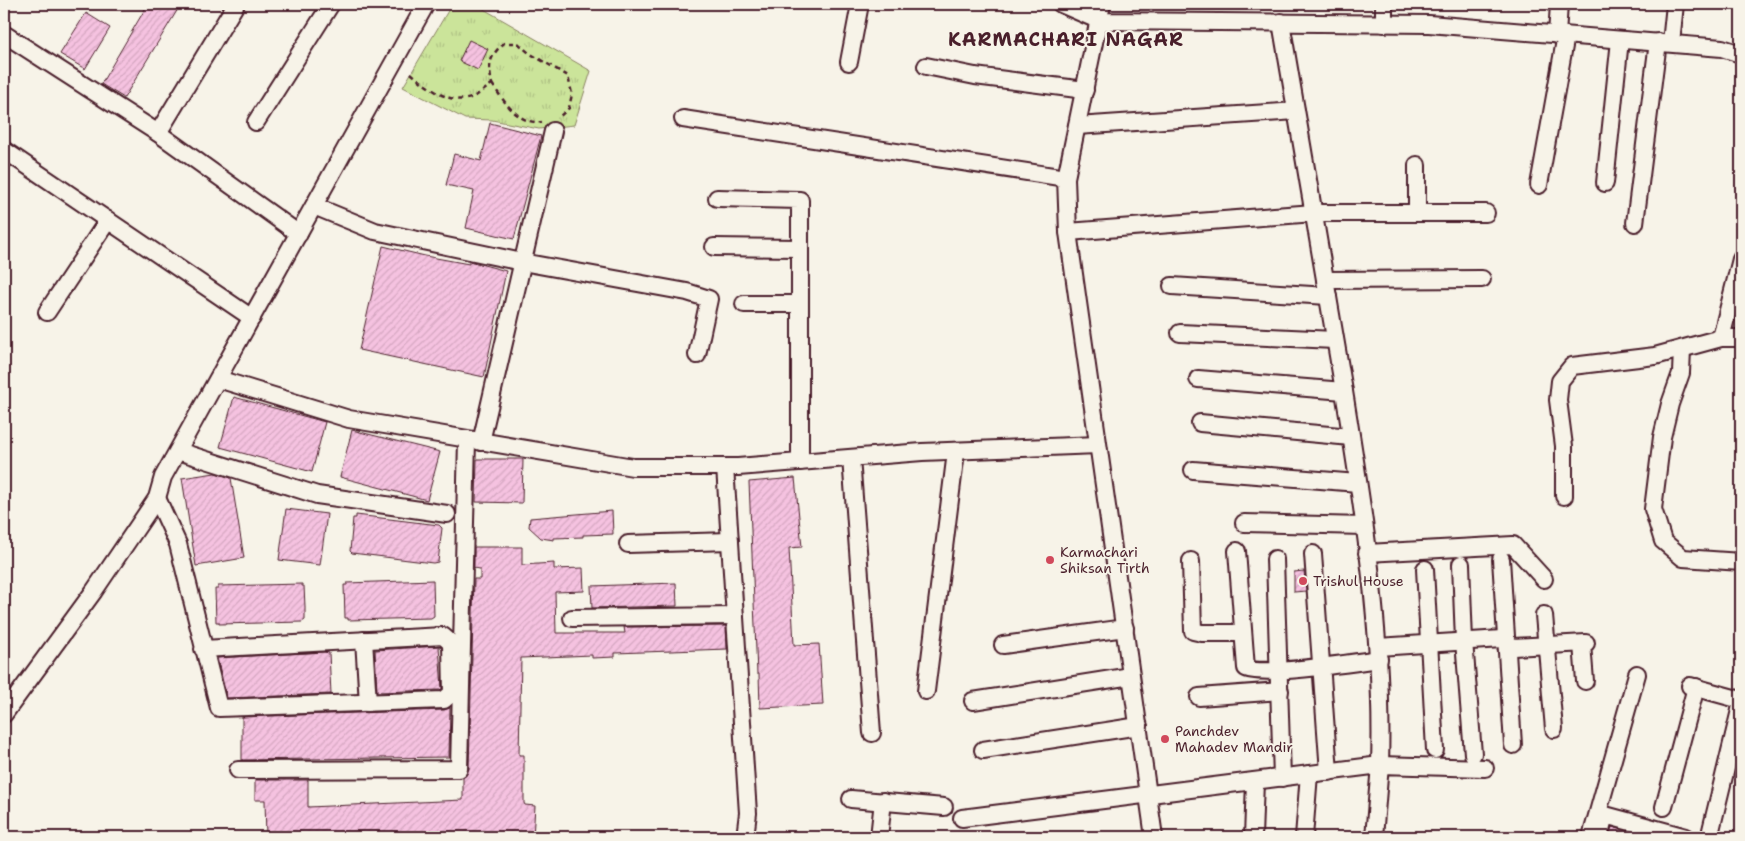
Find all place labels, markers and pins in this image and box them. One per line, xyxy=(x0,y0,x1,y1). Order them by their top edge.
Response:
place label: Karmachari Shiksan Tirth xyxy=(1060,543,1150,577)
marker: Karmachari Shiksan Tirth xyxy=(1044,554,1056,566)
place label: Trishul House xyxy=(1313,572,1404,590)
marker: Trishul House xyxy=(1297,575,1309,587)
place label: Panchdev Mahadev Mandir xyxy=(1175,722,1293,756)
marker: Panchdev Mahadev Mandir xyxy=(1159,733,1171,745)

